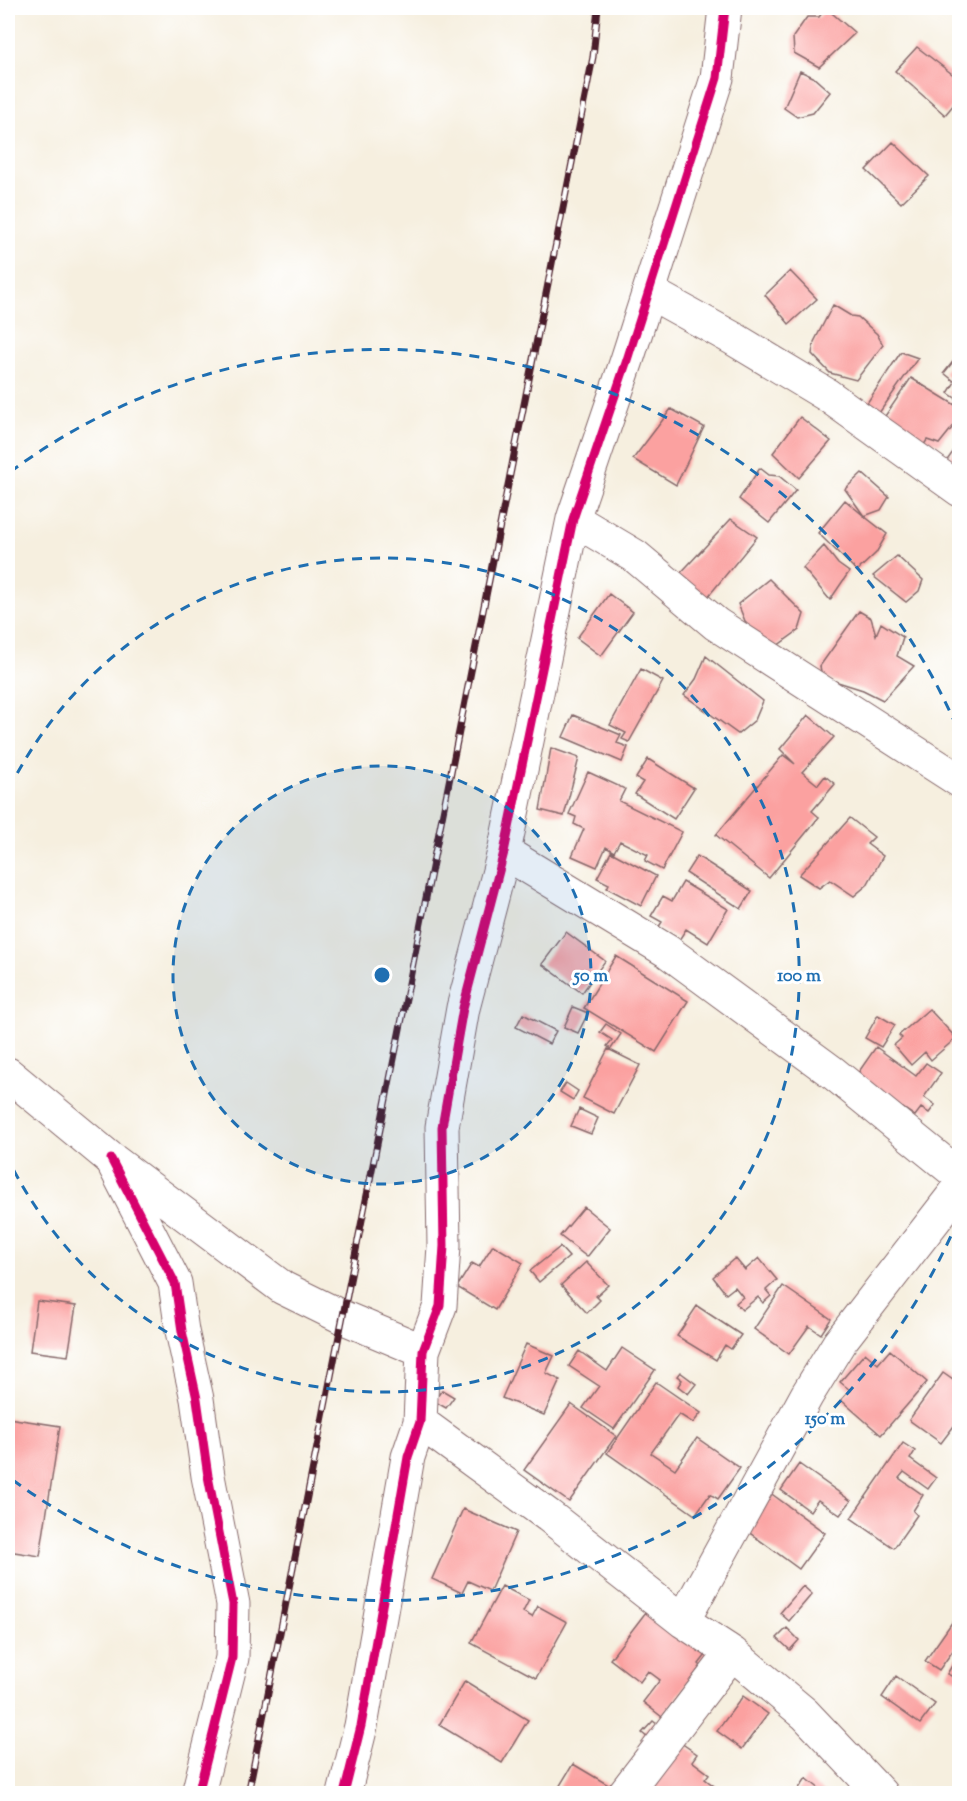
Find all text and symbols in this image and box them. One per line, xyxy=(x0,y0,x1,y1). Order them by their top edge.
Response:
text: 50 m xyxy=(572,964,608,990)
text: 100 m xyxy=(777,964,821,990)
centre of rings xyxy=(372,965,392,985)
text: 150 m xyxy=(805,1407,845,1433)

